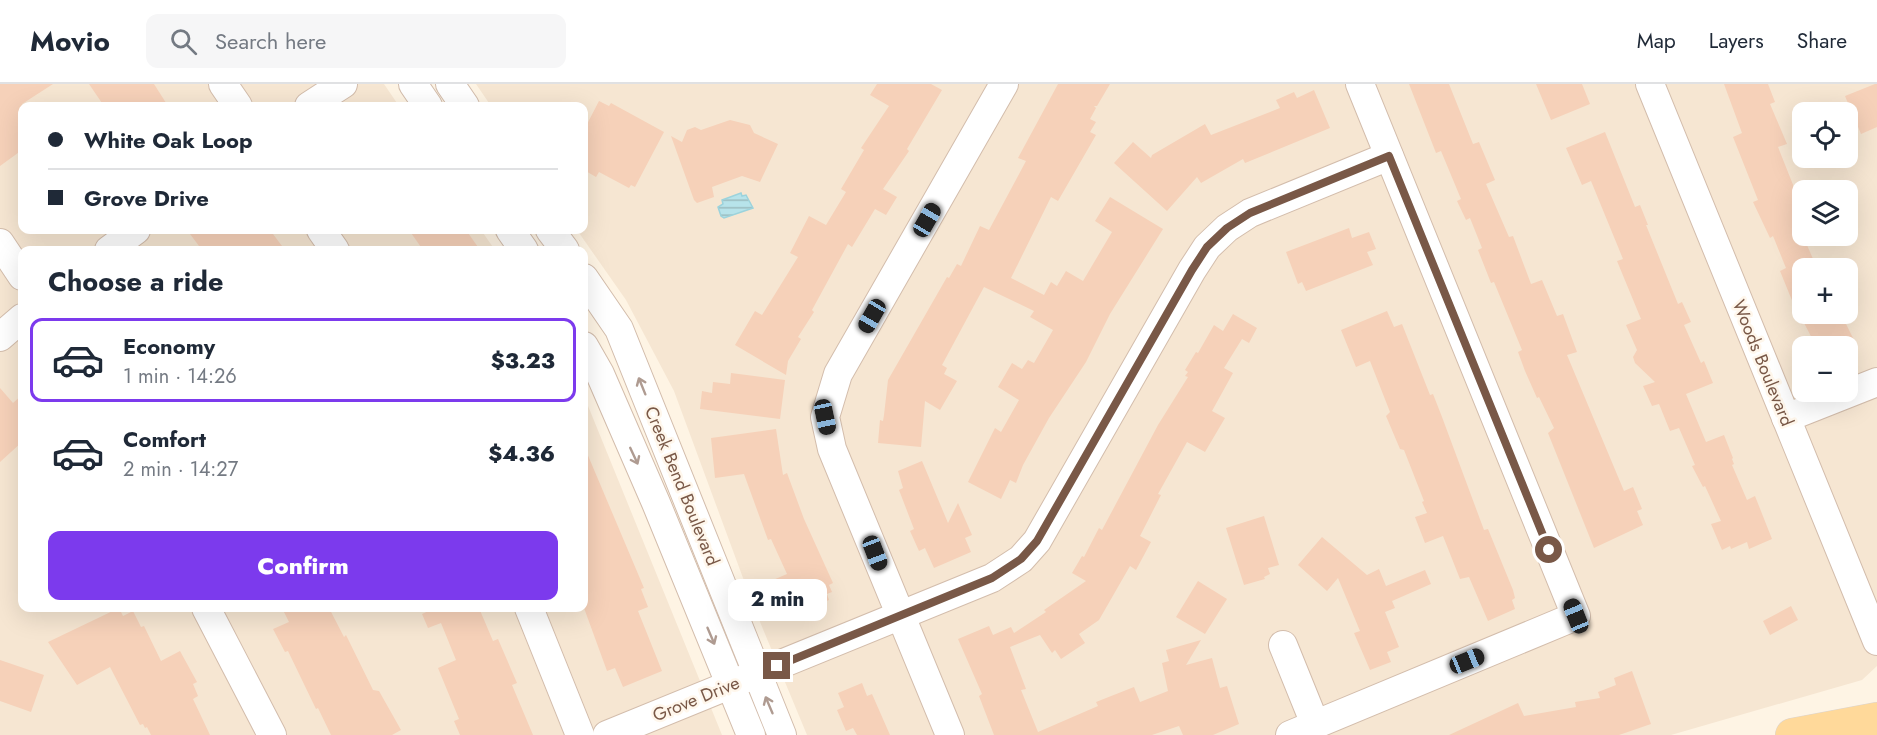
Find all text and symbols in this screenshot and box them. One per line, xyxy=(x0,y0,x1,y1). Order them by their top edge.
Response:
search box xyxy=(146,14,566,68)
text: Movio xyxy=(30,21,110,62)
icon: search xyxy=(167,25,200,58)
text: Search here xyxy=(215,25,326,57)
text: Map xyxy=(1637,26,1676,56)
text: Layers xyxy=(1709,26,1764,56)
text: Share xyxy=(1797,26,1847,56)
map controls xyxy=(1792,102,1858,402)
button: locate xyxy=(1792,102,1858,168)
text: White Oak Loop xyxy=(84,124,253,156)
button: layers xyxy=(1792,180,1858,246)
text: Grove Drive xyxy=(84,182,209,214)
car xyxy=(910,200,944,240)
button: + xyxy=(1792,258,1858,324)
text: Choose a ride xyxy=(48,262,223,301)
car xyxy=(855,296,889,336)
street label: Woods Boulevard xyxy=(1726,296,1800,430)
text: Economy xyxy=(123,330,215,362)
icon: car xyxy=(51,333,105,387)
button: − xyxy=(1792,336,1858,402)
text: $3.23 xyxy=(491,344,555,376)
text: 1 min · 14:26 xyxy=(123,362,237,391)
one-way arrow xyxy=(636,377,647,396)
car xyxy=(812,398,838,436)
street label: Creek Bend Boulevard xyxy=(638,402,726,570)
text: Comfort xyxy=(123,423,206,455)
icon: car xyxy=(51,426,105,480)
text: $4.36 xyxy=(488,437,555,469)
one-way arrow xyxy=(629,446,641,464)
text: 2 min · 14:27 xyxy=(123,455,238,484)
button: Confirm xyxy=(48,531,558,600)
car xyxy=(860,533,890,573)
route start xyxy=(1535,536,1562,563)
callout: 2 min xyxy=(728,579,826,621)
text: 2 min xyxy=(751,585,804,614)
car xyxy=(1561,596,1591,636)
one-way arrow xyxy=(706,626,717,644)
car xyxy=(1447,646,1487,676)
route end xyxy=(763,652,790,679)
street label: Grove Drive xyxy=(649,670,743,728)
one-way arrow xyxy=(763,696,774,714)

